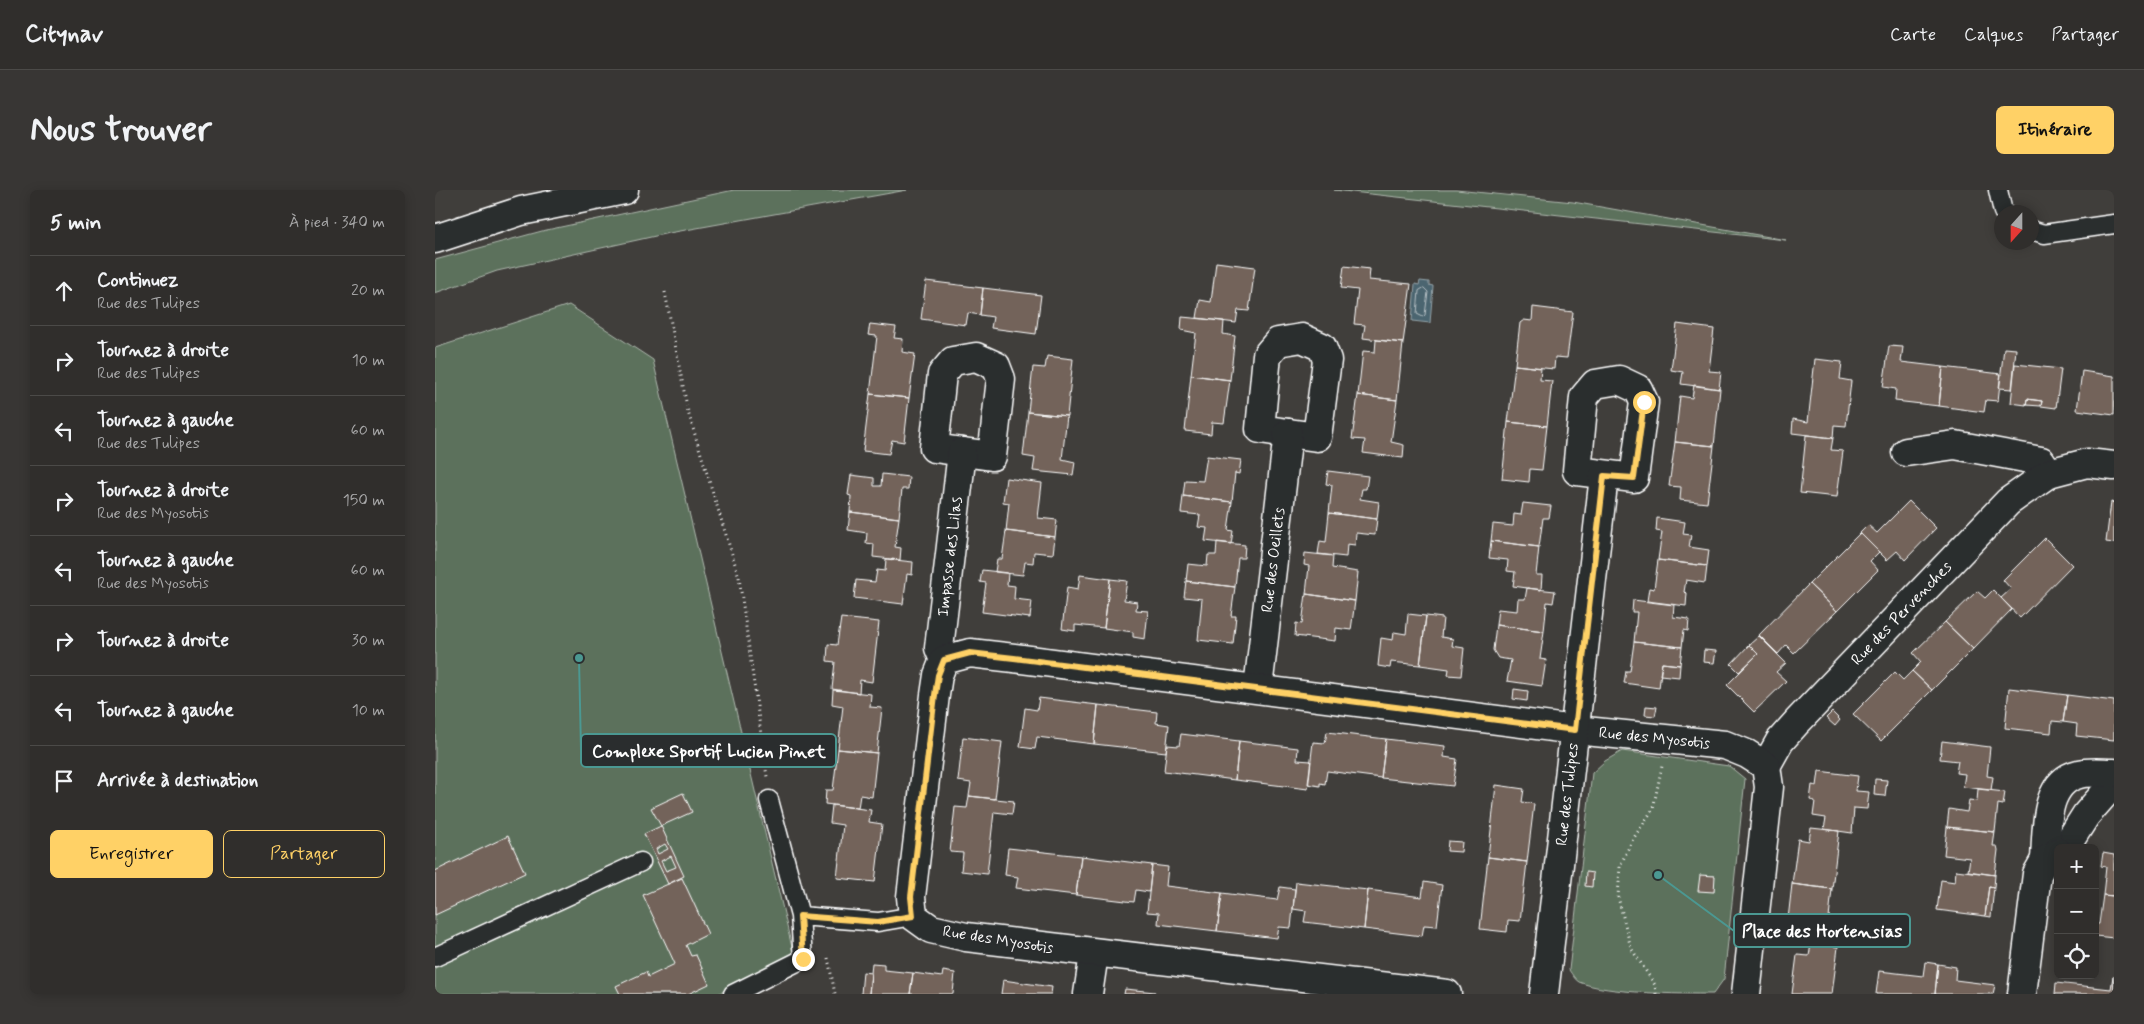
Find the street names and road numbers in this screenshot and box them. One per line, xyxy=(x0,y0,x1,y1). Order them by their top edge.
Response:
street label: Impasse des Lilas xyxy=(932,496,967,618)
street label: Rue des Oeillets xyxy=(1256,506,1290,614)
street label: Rue des Pervenches xyxy=(1846,556,1956,670)
street label: Rue des Myosotis xyxy=(1598,722,1711,754)
street label: Rue des Tulipes xyxy=(1551,742,1583,847)
street label: Rue des Myosotis xyxy=(941,921,1055,959)

